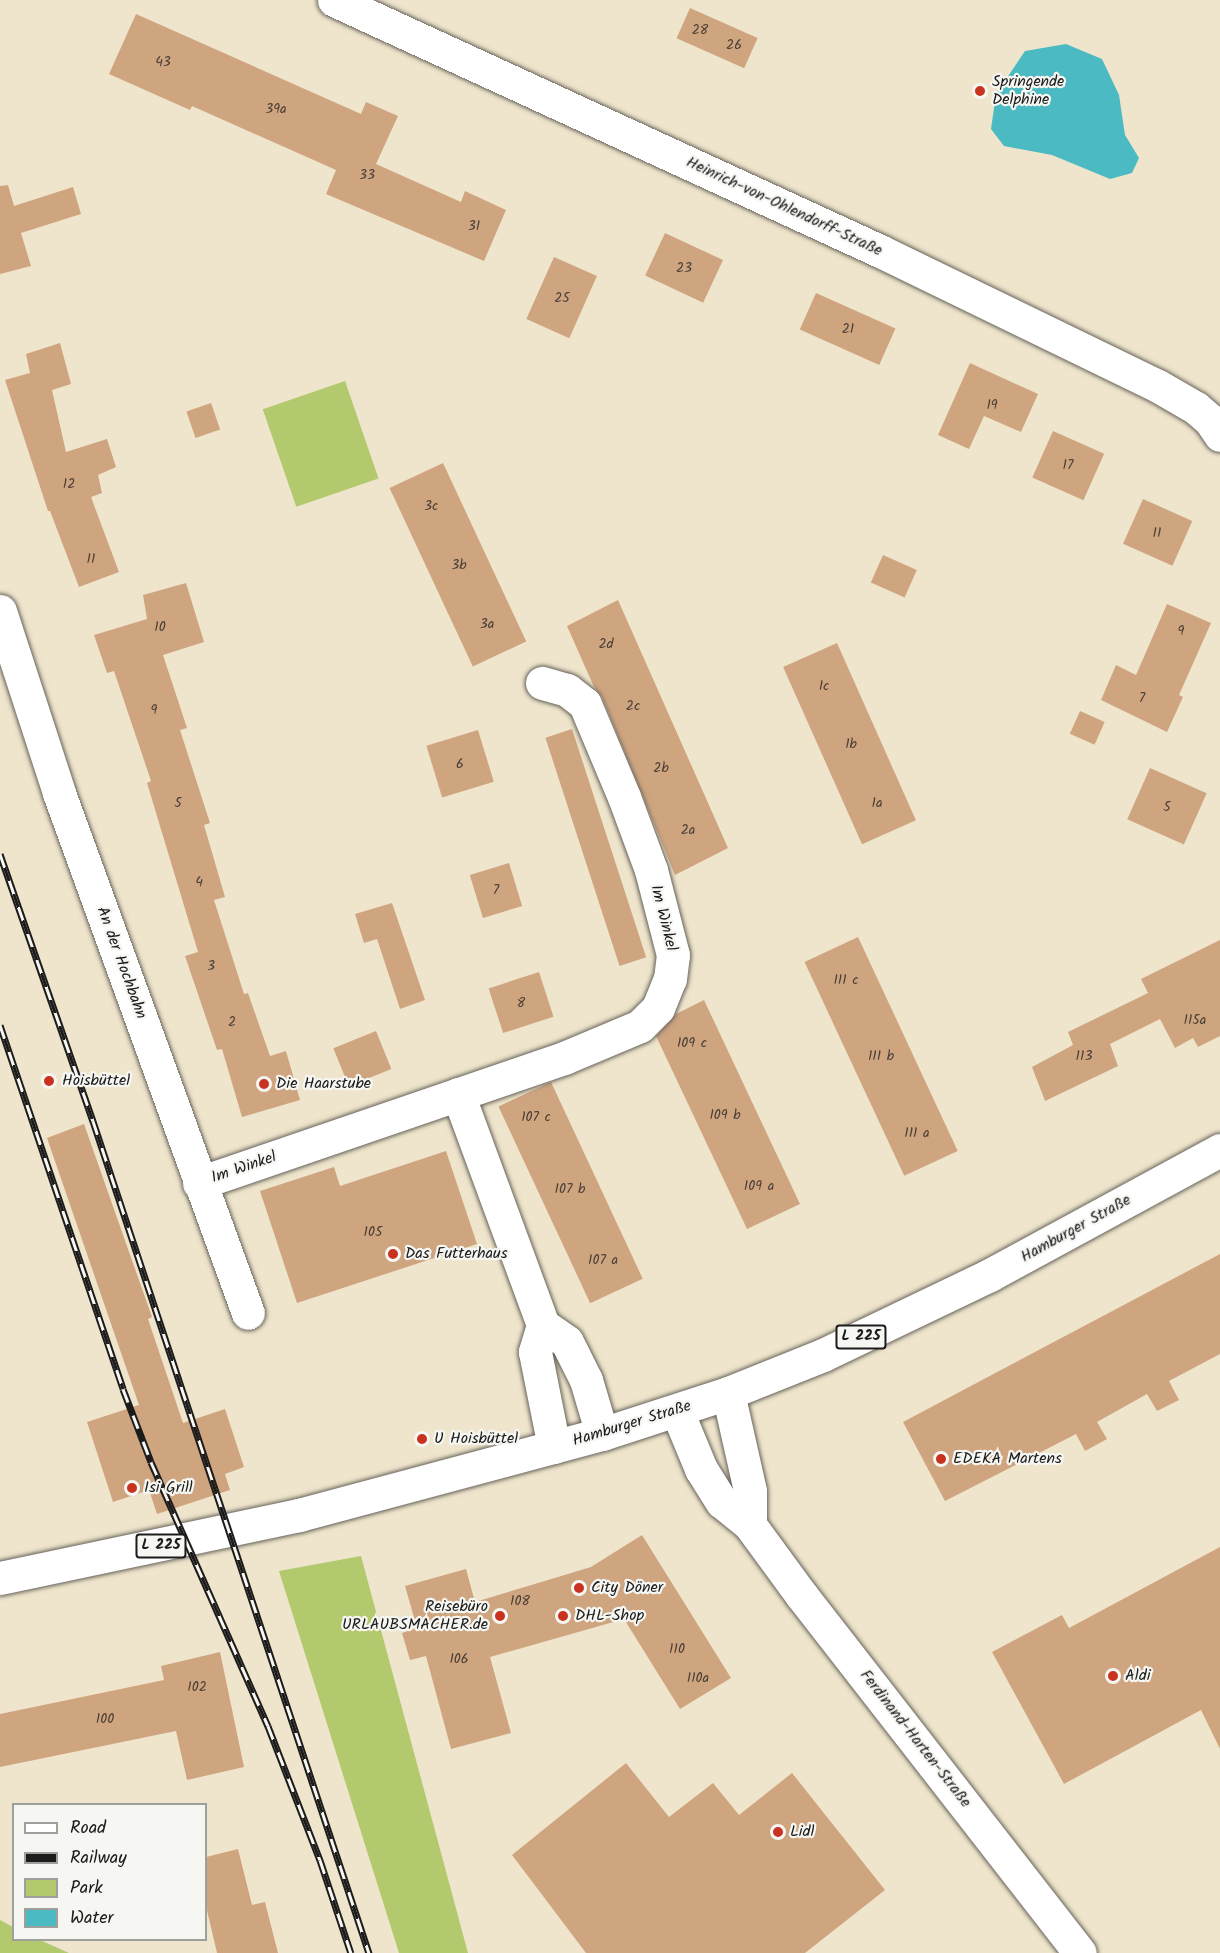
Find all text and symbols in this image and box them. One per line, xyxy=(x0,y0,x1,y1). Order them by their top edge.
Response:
house number: 28 xyxy=(692,22,708,38)
house number: 26 xyxy=(726,37,742,53)
house number: 43 xyxy=(155,54,171,70)
place label: Springende Delphine xyxy=(992,72,1064,110)
marker: Springende Delphine xyxy=(973,84,987,98)
house number: 39a xyxy=(265,101,287,117)
street label: Heinrich-von-Ohlendorff-Straße xyxy=(683,153,885,261)
house number: 33 xyxy=(359,167,375,183)
house number: 31 xyxy=(468,218,480,234)
house number: 23 xyxy=(676,260,692,276)
house number: 25 xyxy=(554,290,570,306)
house number: 21 xyxy=(842,321,854,337)
house number: 19 xyxy=(986,397,998,413)
house number: 17 xyxy=(1063,457,1073,473)
house number: 12 xyxy=(63,476,75,492)
house number: 3c xyxy=(424,498,438,514)
house number: 11 xyxy=(1153,525,1161,541)
house number: 11 xyxy=(87,551,95,567)
house number: 3b xyxy=(451,557,467,573)
house number: 3a xyxy=(480,616,494,632)
house number: 10 xyxy=(154,619,166,635)
house number: 9 xyxy=(1178,623,1184,639)
house number: 2d xyxy=(598,636,614,652)
house number: 1c xyxy=(819,678,829,694)
house number: 7 xyxy=(1139,690,1145,706)
house number: 2c xyxy=(626,698,640,714)
house number: 9 xyxy=(151,702,157,718)
house number: 1b xyxy=(845,736,857,752)
house number: 6 xyxy=(456,756,464,772)
house number: 2b xyxy=(653,760,669,776)
house number: 5 xyxy=(174,795,182,811)
house number: 1a xyxy=(872,795,882,811)
house number: 5 xyxy=(1163,799,1171,815)
house number: 2a xyxy=(681,822,695,838)
house number: 4 xyxy=(195,874,203,890)
house number: 7 xyxy=(493,882,499,898)
street label: Im Winkel xyxy=(646,883,680,953)
street label: An der Hochbahn xyxy=(92,904,150,1022)
house number: 3 xyxy=(207,958,215,974)
house number: 111 c xyxy=(833,972,859,988)
house number: 8 xyxy=(517,995,525,1011)
house number: 115a xyxy=(1184,1012,1206,1028)
house number: 2 xyxy=(228,1014,236,1030)
house number: 109 c xyxy=(677,1035,707,1051)
house number: 111 b xyxy=(868,1048,894,1064)
house number: 113 xyxy=(1076,1048,1092,1064)
place label: Hoisbüttel xyxy=(62,1071,130,1091)
marker: Hoisbüttel xyxy=(40,1072,58,1090)
place label: Die Haarstube xyxy=(276,1074,371,1094)
marker: Die Haarstube xyxy=(257,1077,271,1091)
house number: 109 b xyxy=(709,1107,741,1123)
house number: 107 c xyxy=(521,1109,551,1125)
house number: 111 a xyxy=(904,1125,930,1141)
street label: Im Winkel xyxy=(209,1148,279,1188)
house number: 109 a xyxy=(744,1178,774,1194)
house number: 107 b xyxy=(555,1181,585,1197)
street label: Hamburger Straße xyxy=(1018,1191,1134,1267)
house number: 105 xyxy=(364,1224,382,1240)
place label: Das Futterhaus xyxy=(405,1244,508,1264)
marker: Das Futterhaus xyxy=(386,1247,400,1261)
house number: 107 a xyxy=(588,1252,618,1268)
road number: L 225 xyxy=(834,1325,888,1349)
street label: Hamburger Straße xyxy=(570,1397,694,1451)
place label: U Hoisbüttel xyxy=(434,1429,518,1449)
marker: U Hoisbüttel xyxy=(415,1432,429,1446)
place label: EDEKA Martens xyxy=(953,1449,1062,1469)
marker: EDEKA Martens xyxy=(934,1452,948,1466)
place label: Isi Grill xyxy=(144,1478,193,1498)
marker: Isi Grill xyxy=(125,1481,139,1495)
road number: L 225 xyxy=(134,1534,188,1558)
place label: City Döner xyxy=(591,1578,663,1598)
marker: City Döner xyxy=(572,1581,586,1595)
house number: 108 xyxy=(510,1593,530,1609)
place label: Reisebüro URLAUBSMACHER.de xyxy=(342,1597,488,1635)
place label: DHL-Shop xyxy=(575,1606,644,1626)
marker: Reisebüro URLAUBSMACHER.de xyxy=(493,1609,507,1623)
marker: DHL-Shop xyxy=(556,1609,570,1623)
house number: 110 xyxy=(669,1641,685,1657)
house number: 106 xyxy=(449,1651,469,1667)
street label: Ferdinand-Harten-Straße xyxy=(855,1666,975,1812)
place label: Aldi xyxy=(1125,1666,1150,1686)
marker: Aldi xyxy=(1106,1669,1120,1683)
house number: 110a xyxy=(687,1670,709,1686)
house number: 102 xyxy=(187,1679,207,1695)
house number: 100 xyxy=(96,1711,114,1727)
legend xyxy=(12,1803,207,1941)
text: Road xyxy=(70,1814,106,1843)
place label: Lidl xyxy=(790,1822,814,1842)
marker: Lidl xyxy=(771,1825,785,1839)
text: Railway xyxy=(70,1844,127,1873)
text: Park xyxy=(70,1874,103,1903)
text: Water xyxy=(70,1904,114,1933)

